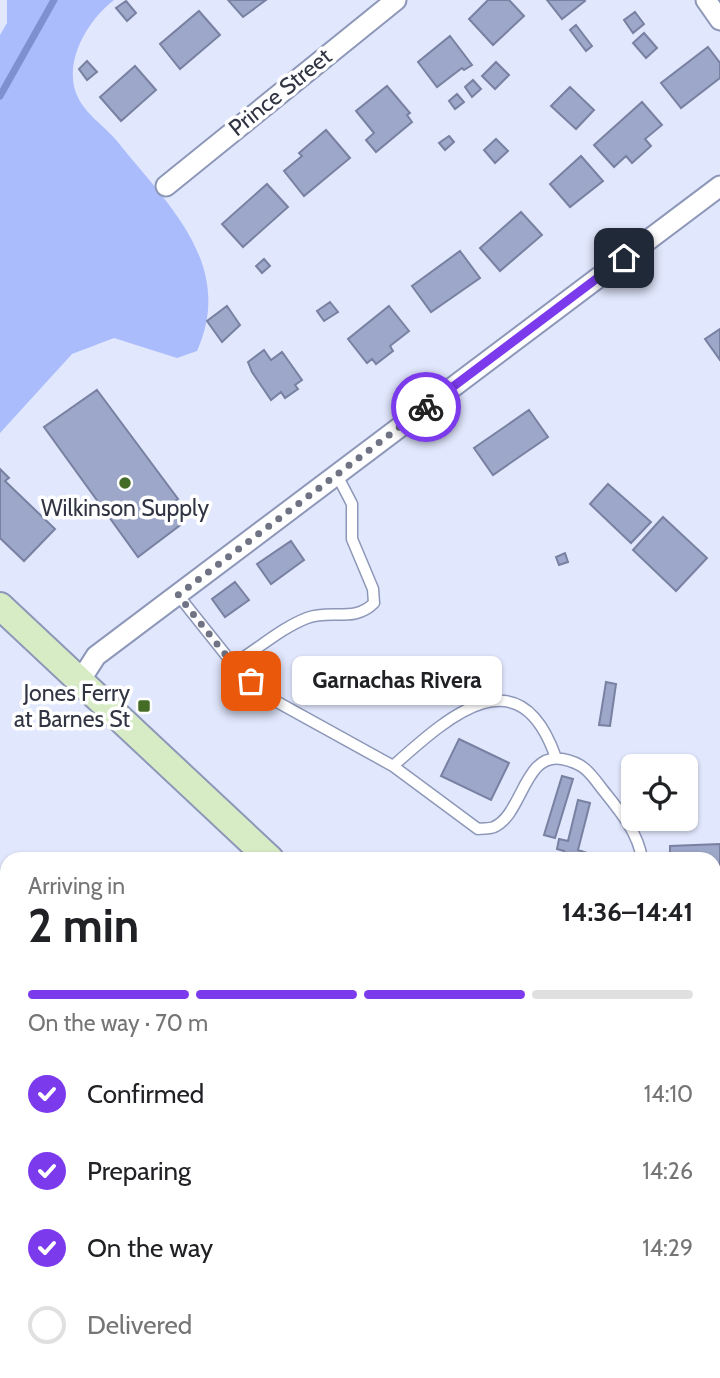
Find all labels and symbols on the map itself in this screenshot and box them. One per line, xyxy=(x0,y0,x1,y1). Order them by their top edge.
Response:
street label: Prince Street xyxy=(223,42,337,142)
pin xyxy=(594,228,654,288)
courier xyxy=(391,372,461,442)
marker: Wilkinson Supply xyxy=(117,475,133,491)
place label: Wilkinson Supply xyxy=(41,494,209,522)
pin xyxy=(221,651,281,711)
callout: Garnachas Rivera xyxy=(293,656,503,706)
place label: Jones Ferry at Barnes St xyxy=(14,679,130,733)
marker: Jones Ferry at Barnes St xyxy=(136,698,152,714)

